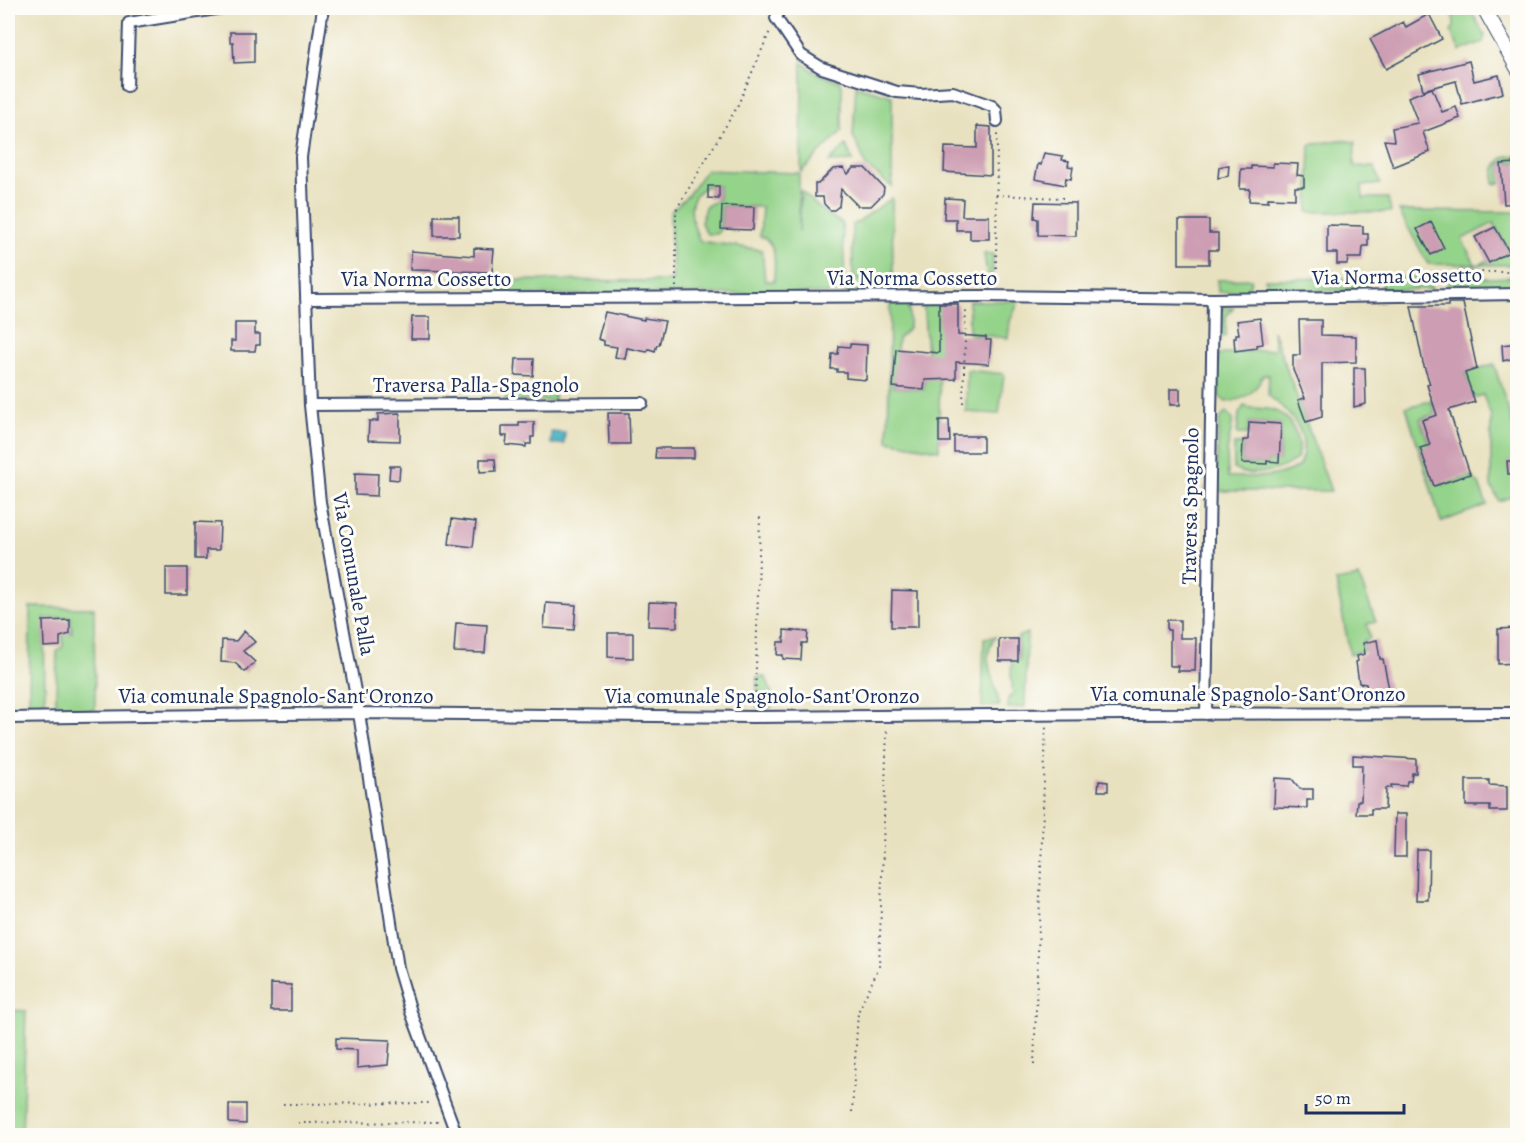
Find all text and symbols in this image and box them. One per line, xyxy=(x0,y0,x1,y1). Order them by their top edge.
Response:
street label: Via Norma Cossetto xyxy=(1311,261,1482,292)
street label: Via Norma Cossetto xyxy=(826,264,997,292)
street label: Via Norma Cossetto xyxy=(340,265,511,293)
street label: Traversa Palla-Spagnolo xyxy=(373,371,579,399)
street label: Traversa Spagnolo xyxy=(1175,427,1205,585)
street label: Via Comunale Palla xyxy=(326,489,382,658)
street label: Via comunale Spagnolo-Sant'Oronzo xyxy=(1090,680,1405,708)
street label: Via comunale Spagnolo-Sant'Oronzo xyxy=(118,682,433,710)
street label: Via comunale Spagnolo-Sant'Oronzo xyxy=(604,682,919,710)
scale bar xyxy=(1306,1077,1404,1115)
text: 50 m xyxy=(1315,1086,1351,1110)

